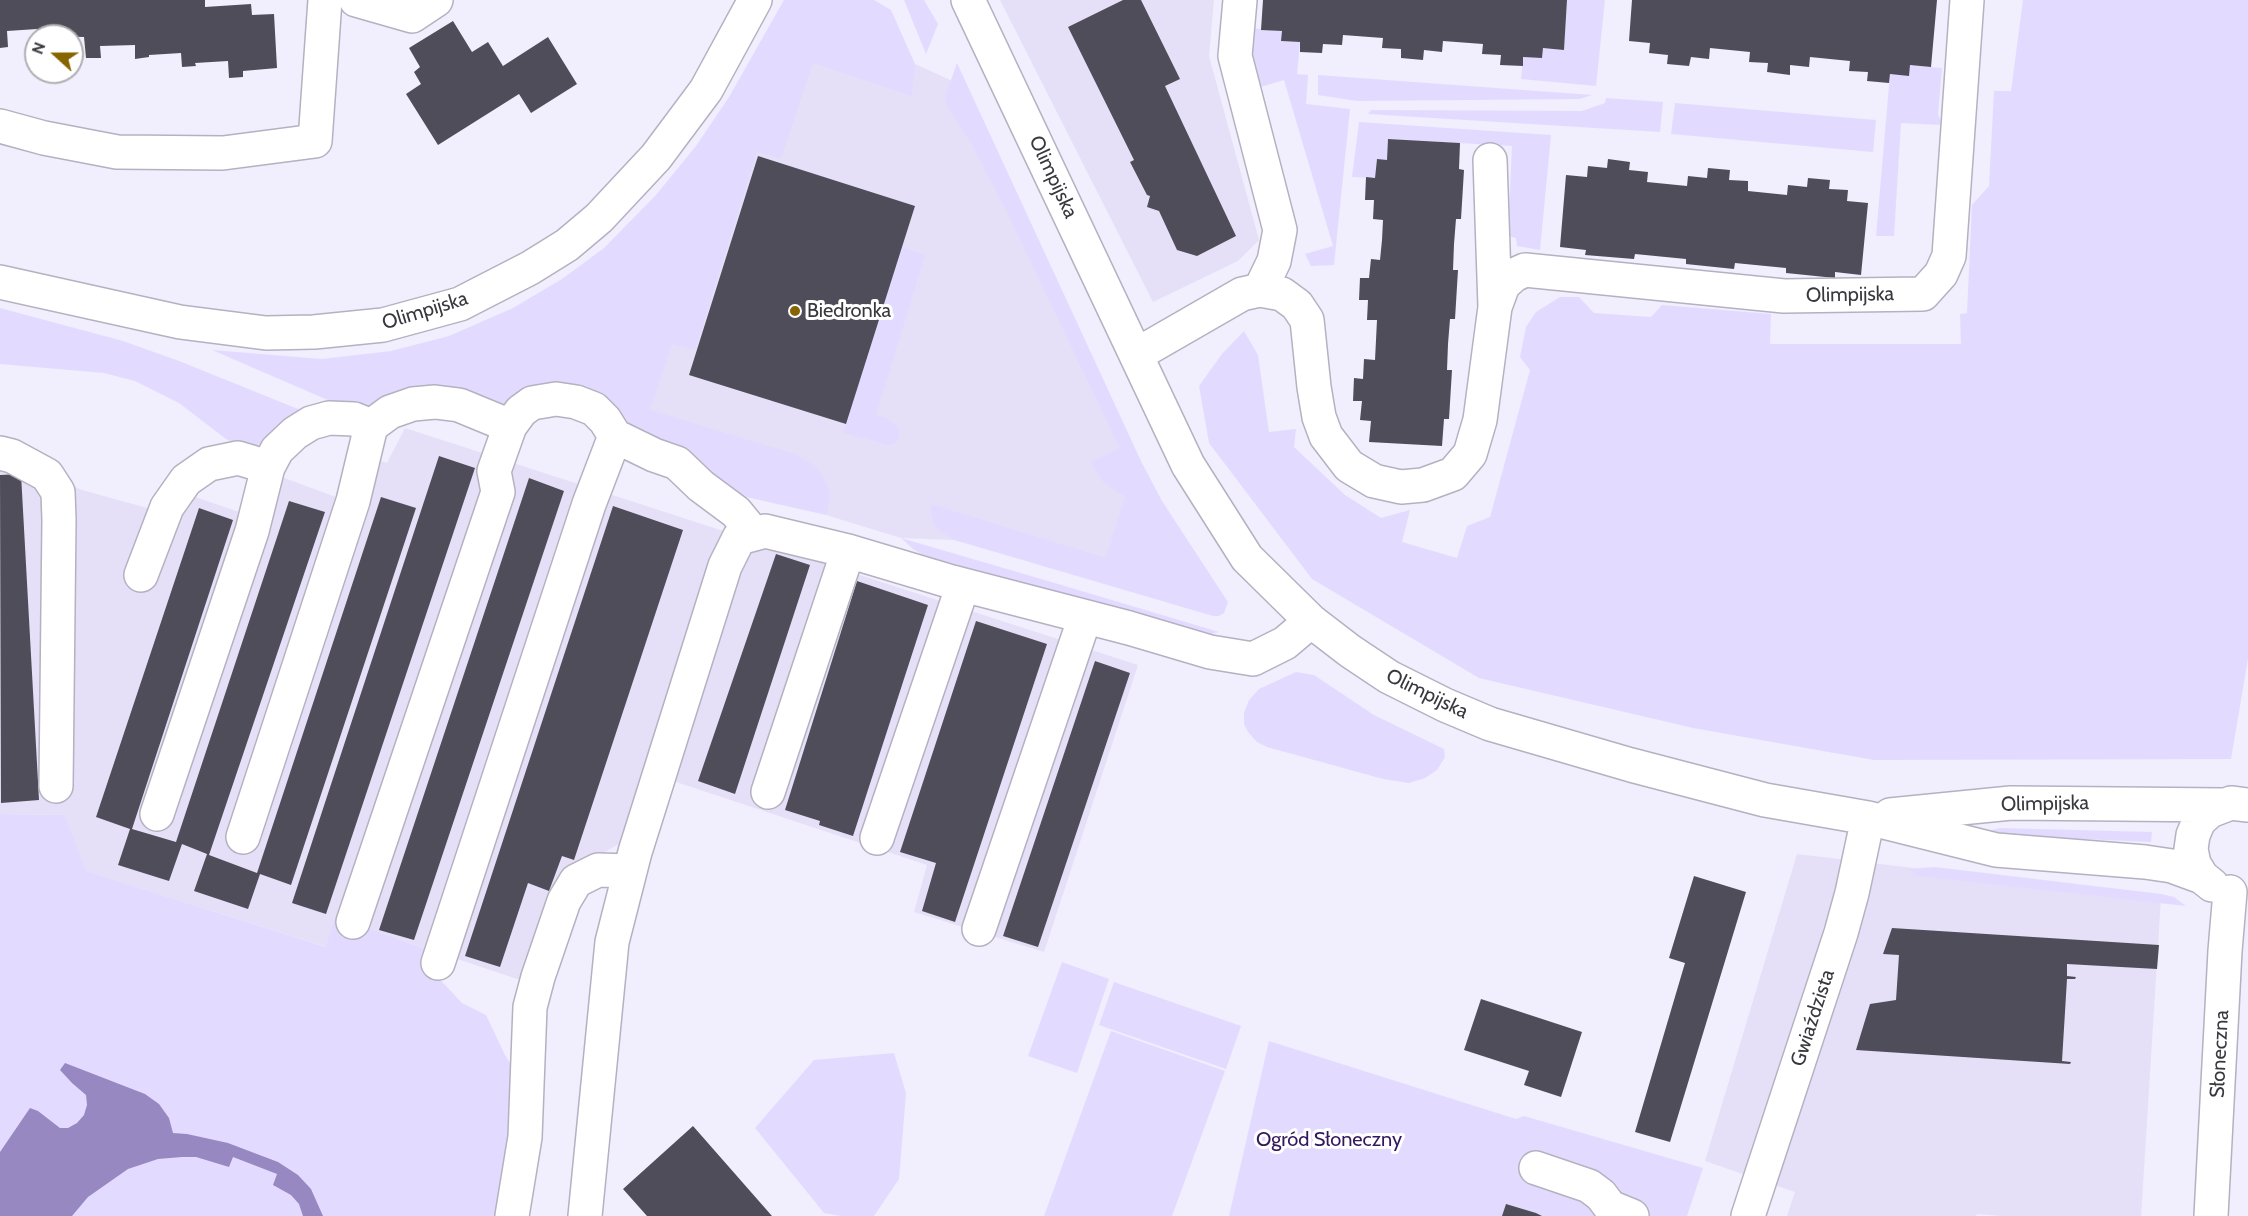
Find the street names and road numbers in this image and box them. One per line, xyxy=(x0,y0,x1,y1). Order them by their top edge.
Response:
street label: Olimpijska xyxy=(1023,132,1083,222)
street label: Olimpijska xyxy=(1806,282,1894,308)
street label: Olimpijska xyxy=(379,287,471,335)
street label: Olimpijska xyxy=(1382,664,1472,724)
street label: Olimpijska xyxy=(2001,791,2089,817)
street label: Gwiaździsta xyxy=(1786,967,1840,1069)
street label: Słoneczna xyxy=(2206,1009,2234,1099)

